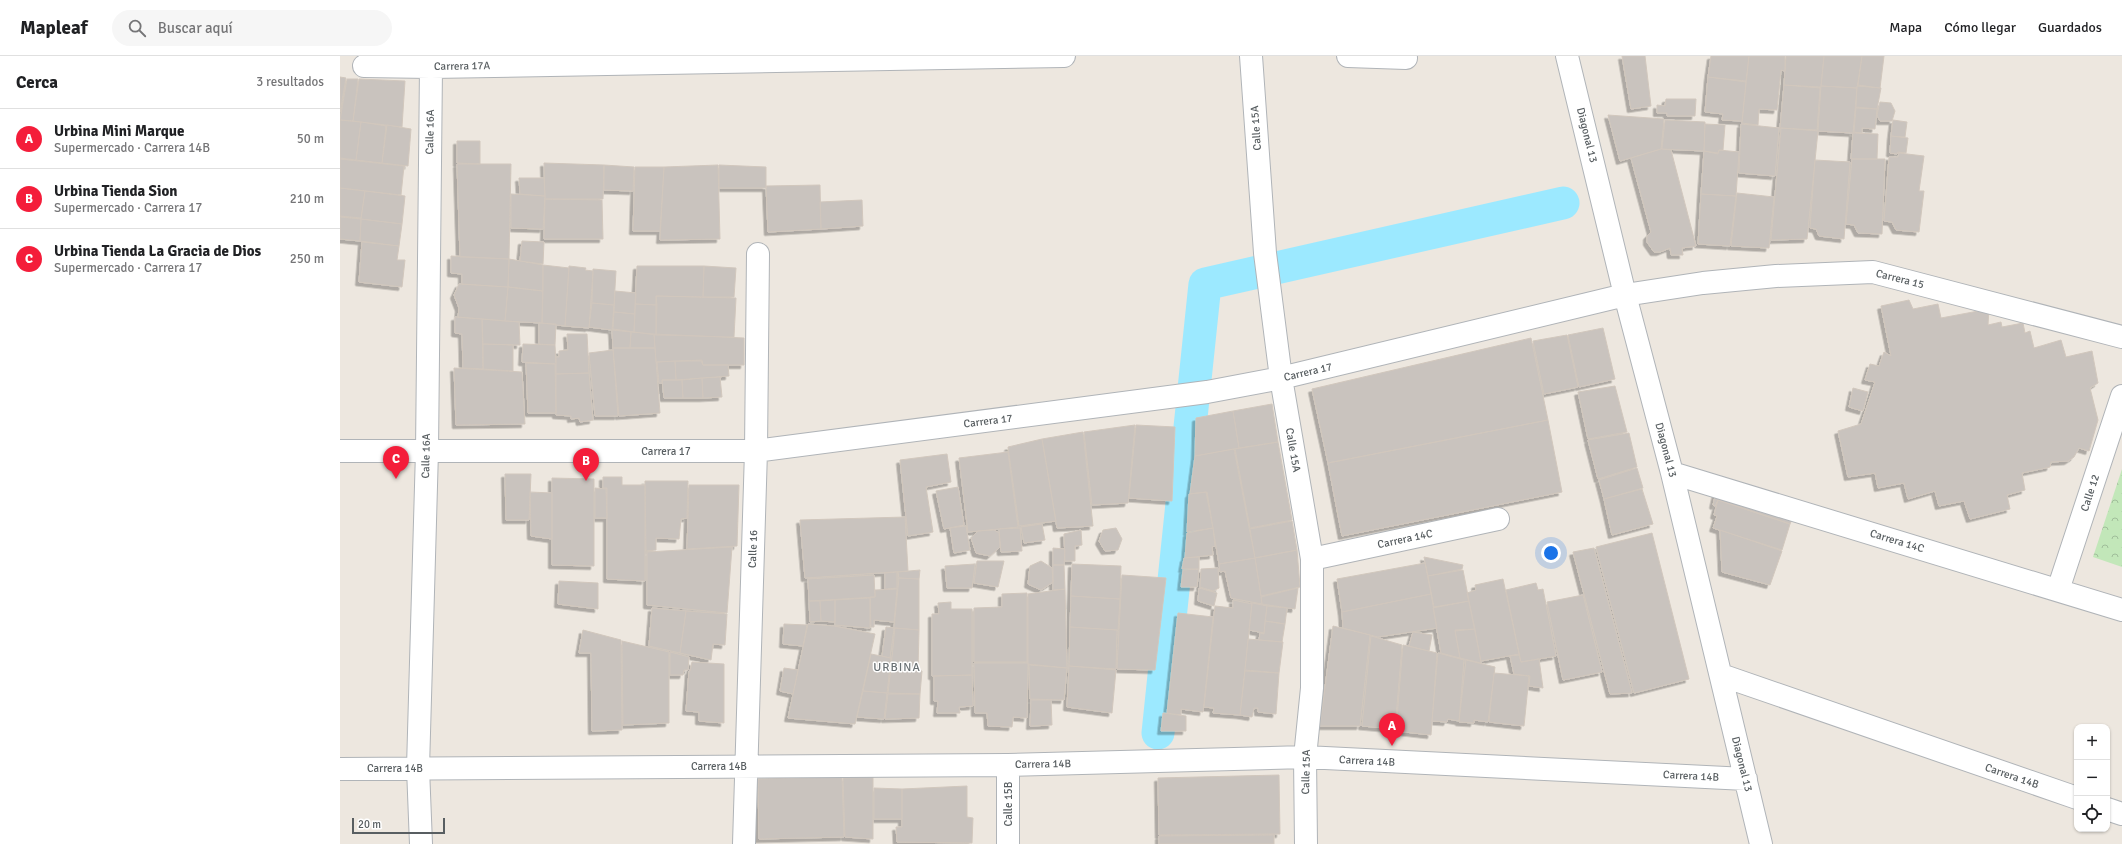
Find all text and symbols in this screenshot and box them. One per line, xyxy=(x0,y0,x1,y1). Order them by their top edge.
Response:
search box xyxy=(112,10,392,46)
text: Mapleaf xyxy=(20,16,88,40)
icon: search xyxy=(126,17,148,39)
text: Buscar aquí xyxy=(158,19,233,37)
text: Mapa xyxy=(1889,19,1922,36)
text: Cómo llegar xyxy=(1944,19,2016,36)
text: Guardados xyxy=(2038,19,2102,36)
street label: Carrera 17A xyxy=(434,59,490,73)
text: Cerca xyxy=(16,72,58,93)
text: 3 resultados xyxy=(256,74,324,90)
street label: Calle 15A xyxy=(1248,105,1264,151)
street label: Diagonal 13 xyxy=(1574,106,1600,164)
street label: Calle 16A xyxy=(423,109,437,155)
text: Urbina Mini Marque xyxy=(54,122,184,140)
text: A xyxy=(25,131,33,147)
text: 50 m xyxy=(297,131,324,147)
text: Supermercado · Carrera 14B xyxy=(54,140,210,156)
text: Urbina Tienda Sion xyxy=(54,182,177,200)
text: B xyxy=(25,191,33,207)
text: 210 m xyxy=(290,191,324,207)
text: Supermercado · Carrera 17 xyxy=(54,200,202,216)
text: Urbina Tienda La Gracia de Dios xyxy=(54,242,261,260)
text: C xyxy=(25,251,33,267)
text: 250 m xyxy=(290,251,324,267)
text: Supermercado · Carrera 17 xyxy=(54,260,202,276)
street label: Carrera 15 xyxy=(1874,267,1926,291)
street label: Carrera 17 xyxy=(1282,360,1334,384)
street label: Carrera 17 xyxy=(963,412,1013,430)
street label: Diagonal 13 xyxy=(1652,421,1680,479)
street label: Calle 15A xyxy=(1283,427,1303,474)
street label: Calle 16A xyxy=(419,433,433,479)
street label: Carrera 17 xyxy=(641,445,691,458)
pin: C xyxy=(383,446,409,479)
pin: B xyxy=(573,448,599,481)
street label: Calle 12 xyxy=(2078,473,2102,513)
street label: Carrera 14C xyxy=(1376,527,1434,551)
street label: Carrera 14C xyxy=(1868,527,1926,556)
street label: Calle 16 xyxy=(746,530,760,568)
your location xyxy=(1541,543,1561,563)
district label: URBINA xyxy=(873,660,921,675)
pin: A xyxy=(1379,713,1405,746)
map controls xyxy=(2074,724,2110,832)
button: + xyxy=(2074,724,2110,760)
street label: Diagonal 13 xyxy=(1729,735,1755,793)
street label: Calle 15A xyxy=(1299,749,1313,795)
street label: Carrera 14B xyxy=(1339,753,1396,769)
street label: Carrera 14B xyxy=(1015,757,1071,771)
street label: Carrera 14B xyxy=(691,760,747,773)
button: − xyxy=(2074,760,2110,796)
street label: Carrera 14B xyxy=(1983,761,2041,791)
street label: Carrera 14B xyxy=(367,762,423,775)
street label: Carrera 14B xyxy=(1663,768,1720,784)
street label: Calle 15B xyxy=(1002,781,1015,826)
button: locate xyxy=(2074,796,2110,832)
scale bar xyxy=(352,816,445,835)
text: 20 m xyxy=(358,818,381,831)

